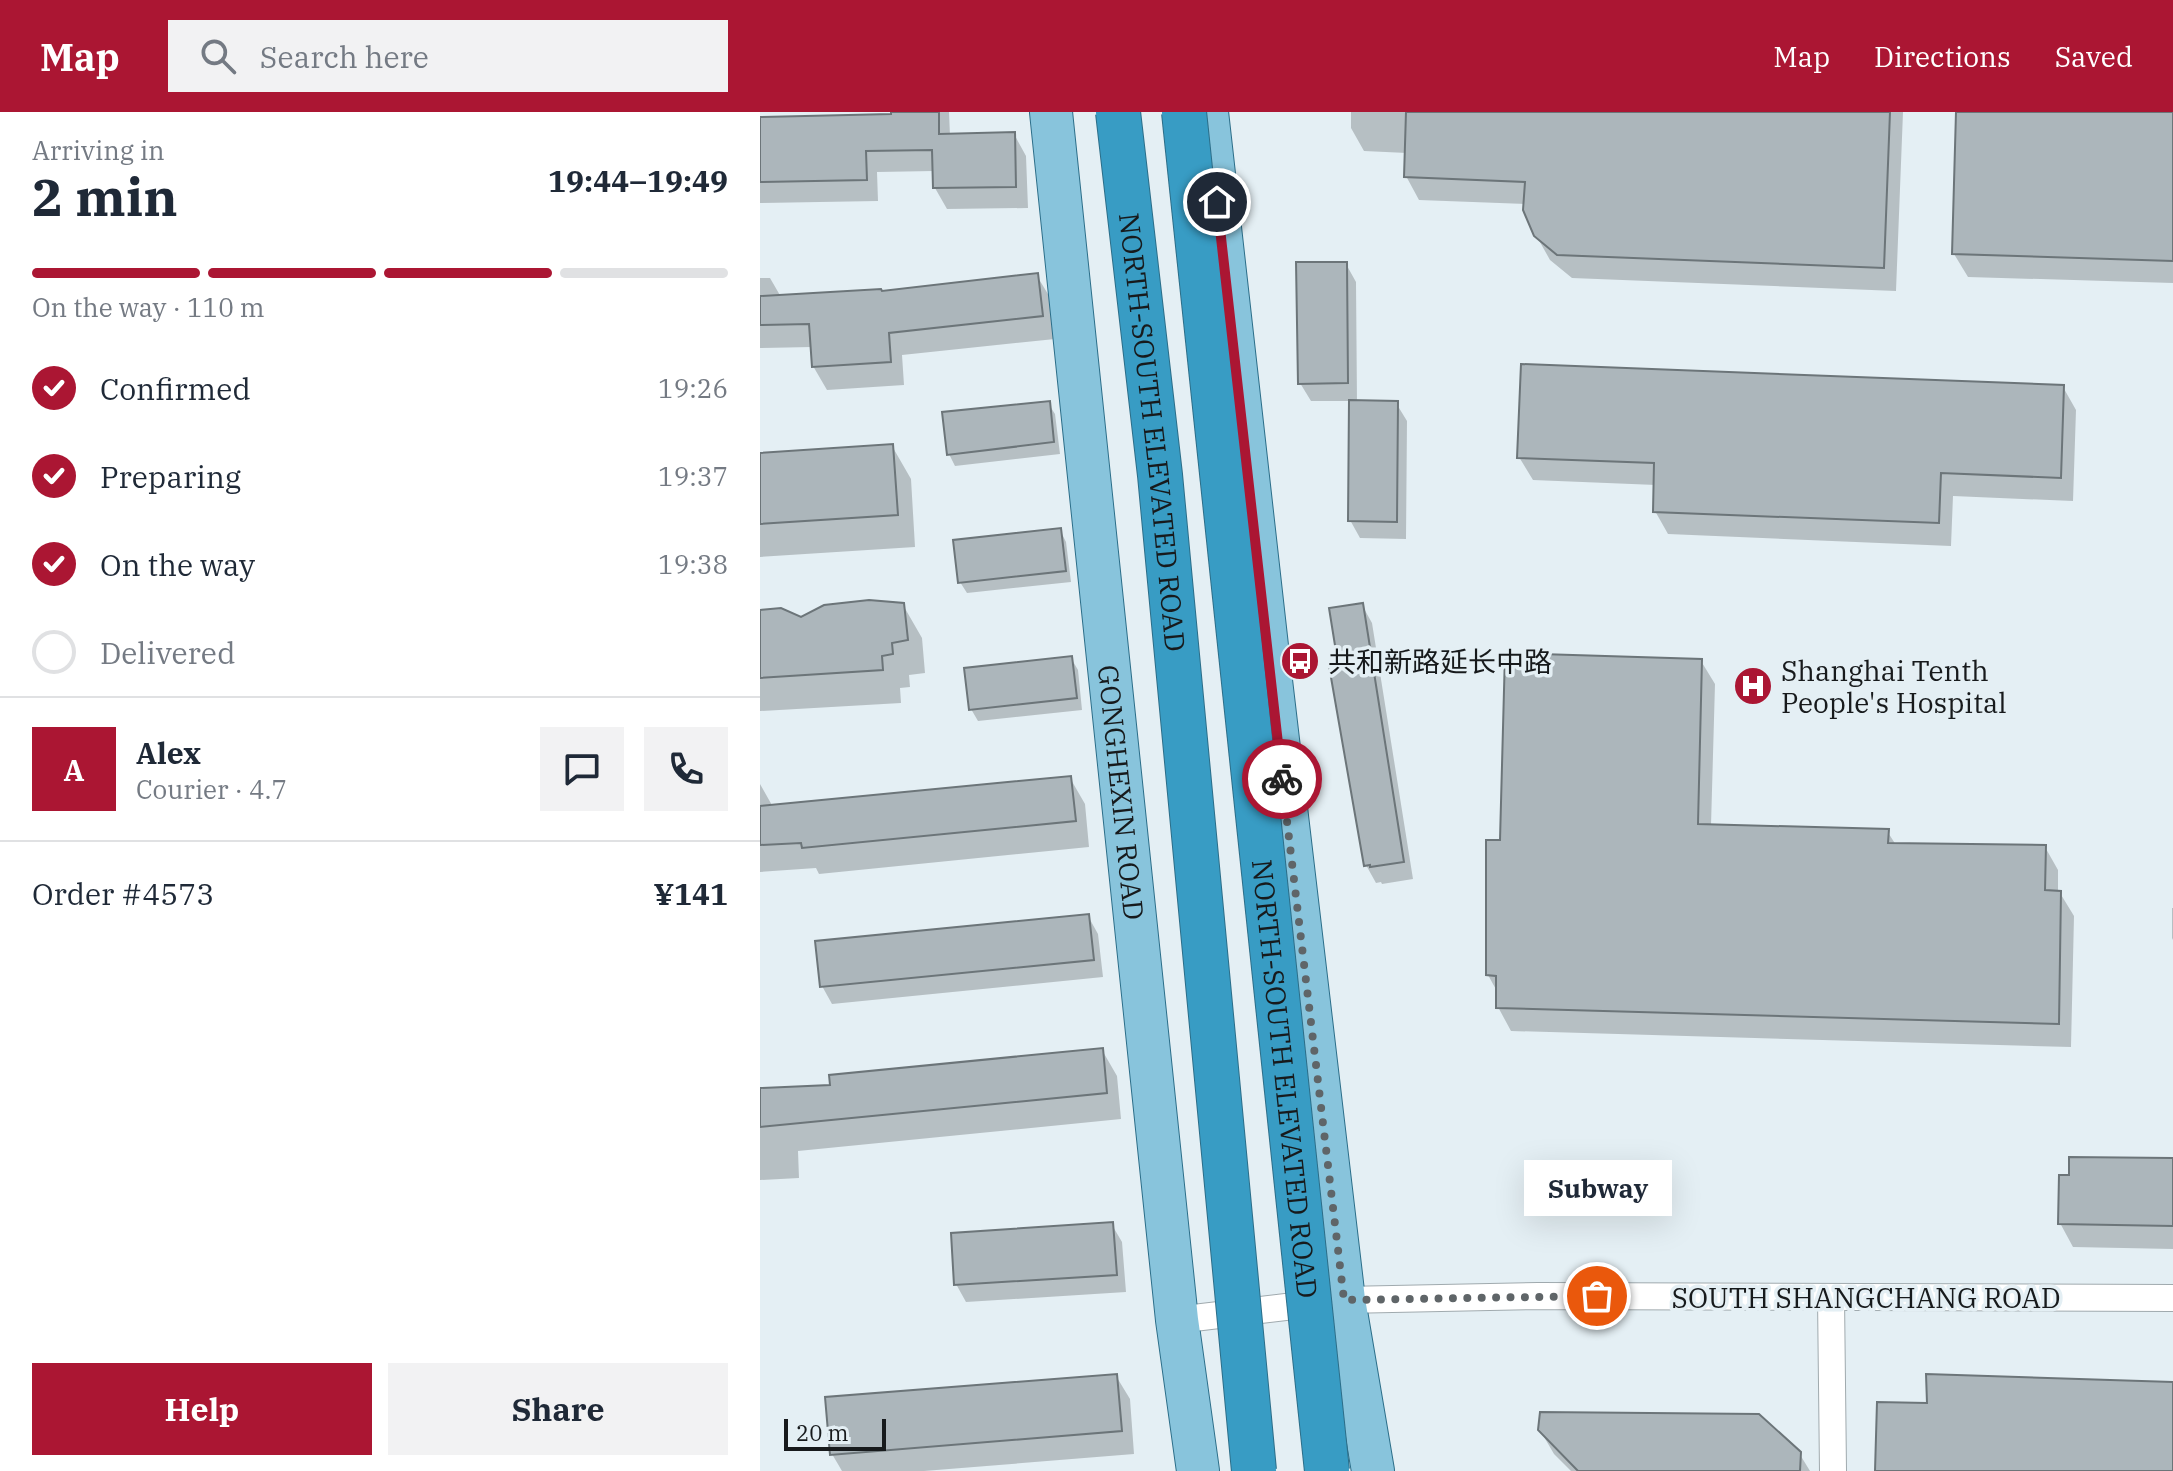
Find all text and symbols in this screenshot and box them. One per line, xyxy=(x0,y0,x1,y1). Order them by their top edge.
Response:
search box xyxy=(168,20,728,92)
text: Map xyxy=(40,32,120,81)
icon: search xyxy=(196,34,240,78)
text: Search here xyxy=(260,37,429,76)
text: Map xyxy=(1773,38,1830,75)
text: Directions xyxy=(1874,38,2011,75)
text: Saved xyxy=(2055,38,2133,75)
text: Arriving in xyxy=(32,133,165,167)
text: 19:44–19:49 xyxy=(548,161,728,200)
text: 2 min xyxy=(32,163,178,230)
pin xyxy=(1183,168,1251,236)
icon: home xyxy=(1195,180,1239,224)
street label: NORTH-SOUTH ELEVATED ROAD xyxy=(1111,211,1195,653)
text: On the way · 110 m xyxy=(32,290,265,324)
icon: check xyxy=(32,366,76,410)
text: Confirmed xyxy=(100,369,251,408)
text: 19:26 xyxy=(658,371,728,405)
icon: check xyxy=(32,454,76,498)
text: Preparing xyxy=(100,457,241,496)
text: 19:37 xyxy=(658,459,728,493)
icon: check xyxy=(32,542,76,586)
text: On the way xyxy=(100,545,255,584)
text: 19:38 xyxy=(658,547,728,581)
text: Delivered xyxy=(100,633,235,672)
bus stop icon: 共和新路延长中路 xyxy=(1279,640,1321,682)
place label: 共和新路延长中路 xyxy=(1328,643,1552,680)
place label: Shanghai Tenth People's Hospital xyxy=(1781,652,2007,721)
street label: GONGHEXIN ROAD xyxy=(1090,663,1154,922)
hospital icon: Shanghai Tenth People's Hospital xyxy=(1732,665,1774,707)
button: chat xyxy=(540,727,624,811)
button: phone xyxy=(644,727,728,811)
text: Alex xyxy=(136,733,201,772)
courier xyxy=(1242,739,1322,819)
text: A xyxy=(64,750,84,789)
icon: bike xyxy=(1260,757,1304,801)
text: Courier · 4.7 xyxy=(136,772,287,806)
street label: NORTH-SOUTH ELEVATED ROAD xyxy=(1244,857,1327,1300)
text: Order #4573 xyxy=(32,874,214,913)
text: ¥141 xyxy=(654,874,728,913)
callout: Subway xyxy=(1523,1160,1671,1216)
text: Subway xyxy=(1548,1171,1648,1205)
pin xyxy=(1563,1262,1631,1330)
icon: bag xyxy=(1575,1274,1619,1318)
street label: SOUTH SHANGCHANG ROAD xyxy=(1672,1279,2060,1316)
button: Help xyxy=(32,1363,372,1455)
button: Share xyxy=(388,1363,728,1455)
scale bar xyxy=(784,1415,886,1451)
text: 20 m xyxy=(796,1418,848,1447)

